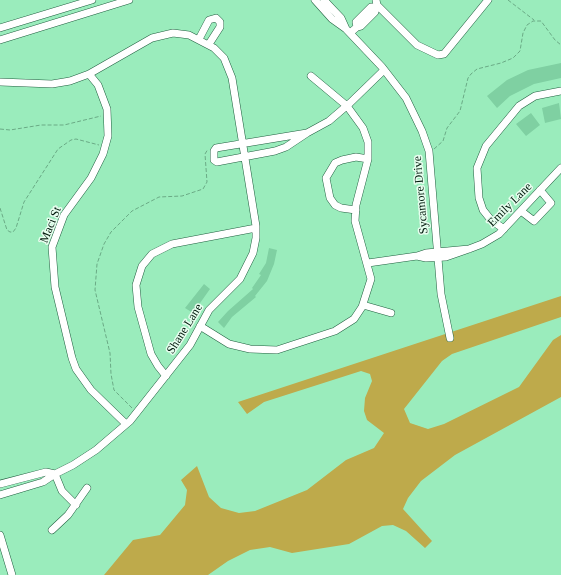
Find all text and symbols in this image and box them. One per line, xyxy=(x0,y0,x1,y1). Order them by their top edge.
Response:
street label: Sycamore Drive xyxy=(410,155,432,235)
street label: Emily Lane xyxy=(485,180,535,230)
street label: Maci St xyxy=(37,205,65,245)
street label: Shane Lane xyxy=(164,301,206,357)

